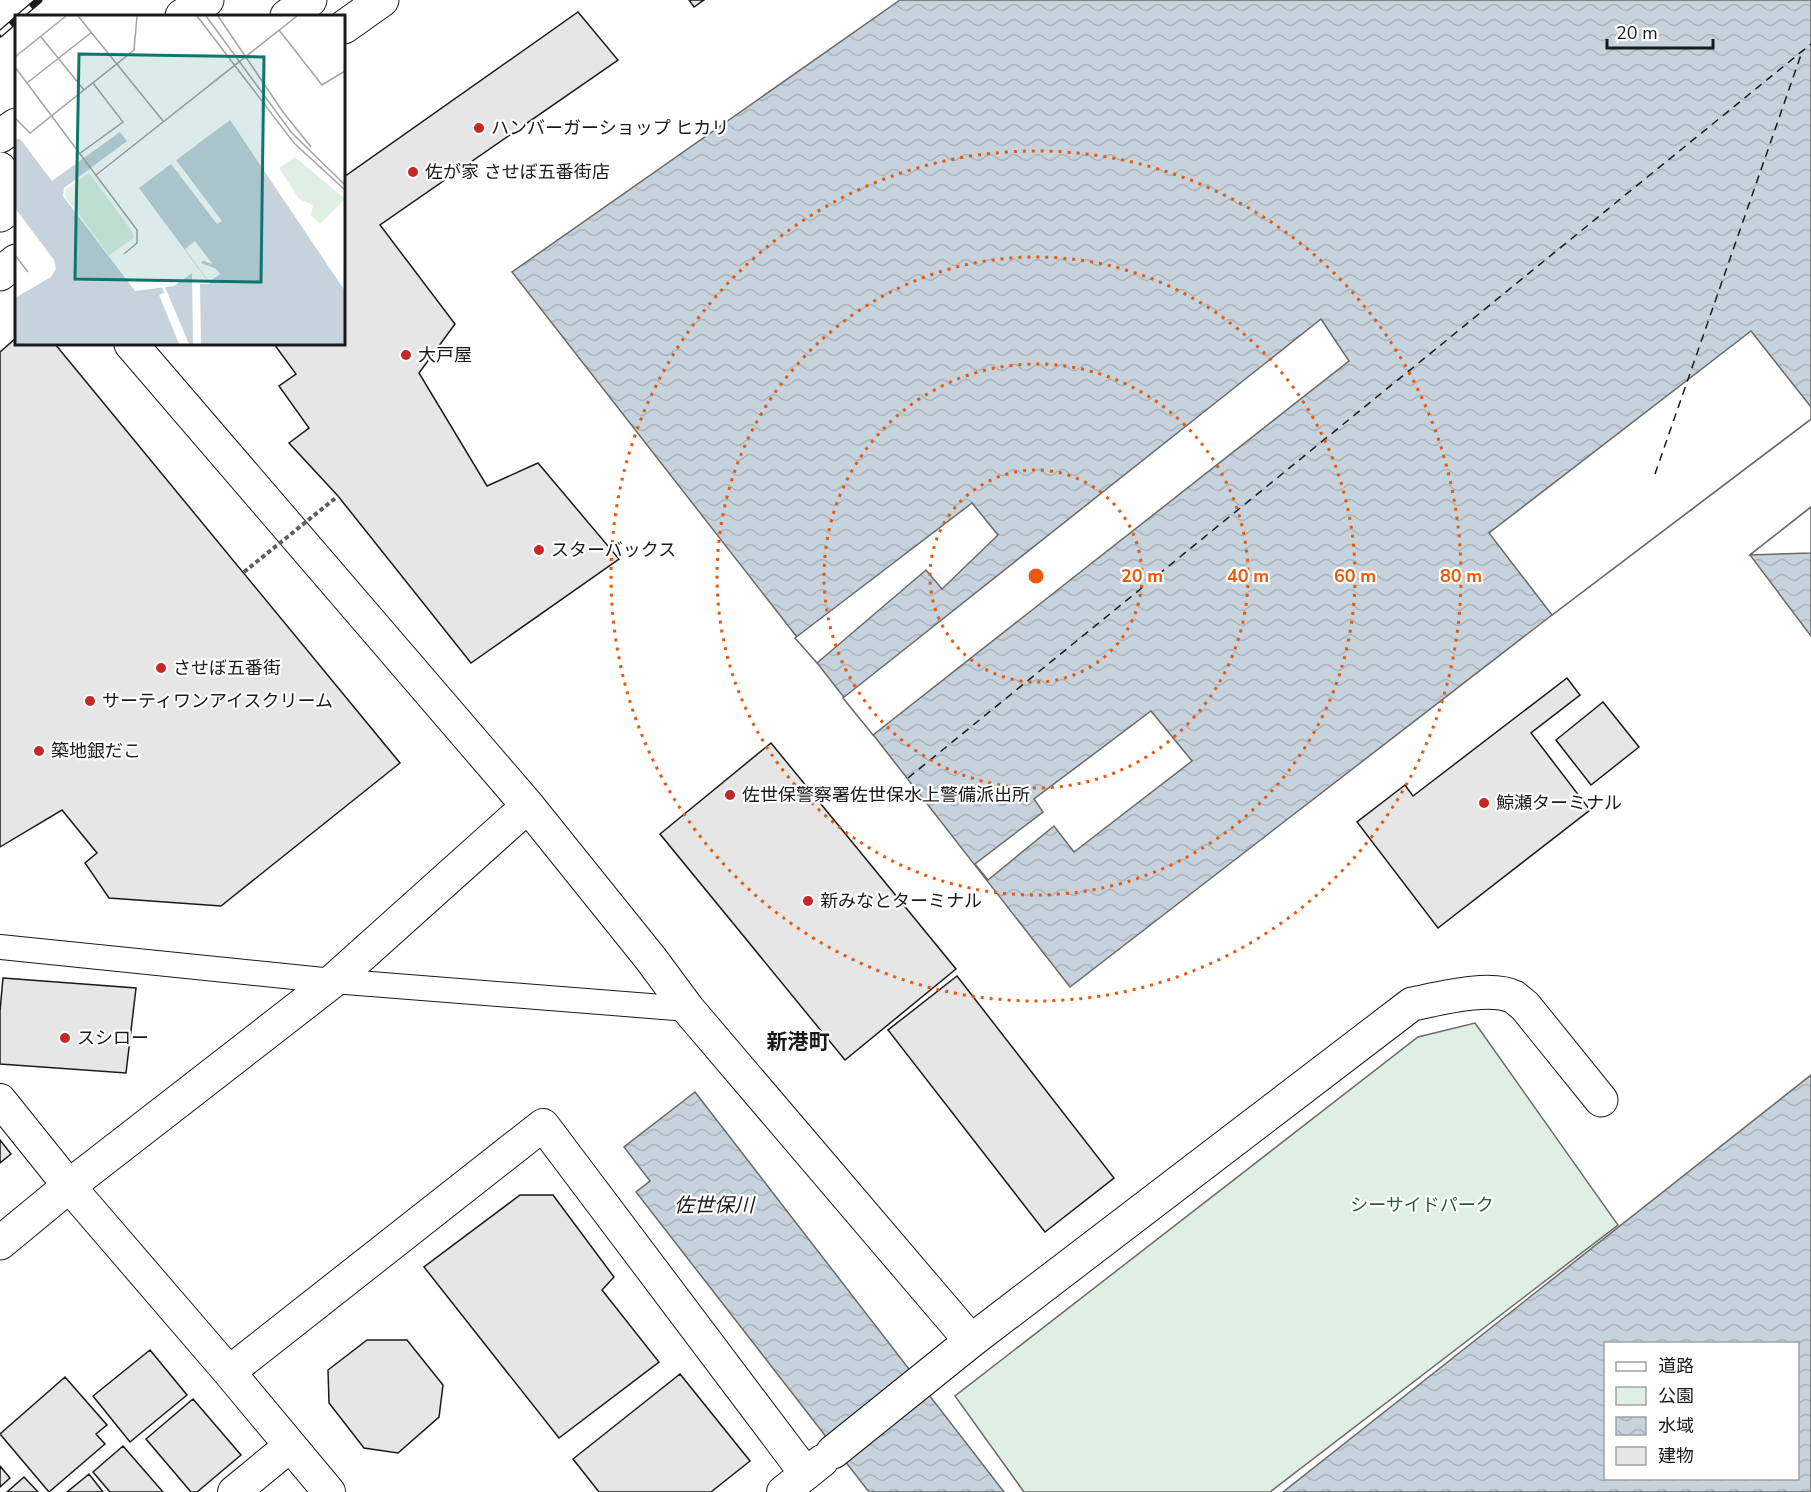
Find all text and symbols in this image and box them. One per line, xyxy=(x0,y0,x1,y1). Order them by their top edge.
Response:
scale bar xyxy=(1607,12,1714,50)
inset map xyxy=(15,15,345,345)
text: 20 m xyxy=(1616,21,1658,45)
place label: ハンバーガーショップ ヒカリ xyxy=(491,116,729,140)
marker: ハンバーガーショップ ヒカリ xyxy=(472,121,486,135)
place label: 佐が家 させぼ五番街店 xyxy=(425,160,610,184)
marker: 佐が家 させぼ五番街店 xyxy=(406,165,420,179)
place label: 大戸屋 xyxy=(418,343,472,367)
marker: 大戸屋 xyxy=(399,348,413,362)
place label: スターバックス xyxy=(551,538,676,562)
marker: スターバックス xyxy=(532,543,546,557)
text: 20 m xyxy=(1121,564,1163,588)
text: 40 m xyxy=(1227,564,1269,588)
text: 60 m xyxy=(1334,564,1376,588)
text: 80 m xyxy=(1440,564,1482,588)
centre of rings xyxy=(1026,566,1046,586)
place label: させぼ五番街 xyxy=(173,656,281,680)
marker: させぼ五番街 xyxy=(154,661,168,675)
place label: サーティワンアイスクリーム xyxy=(102,689,333,713)
marker: サーティワンアイスクリーム xyxy=(83,694,97,708)
place label: 築地銀だこ xyxy=(51,739,141,763)
marker: 築地銀だこ xyxy=(32,744,46,758)
place label: 佐世保警察署佐世保水上警備派出所 xyxy=(742,783,1030,807)
marker: 佐世保警察署佐世保水上警備派出所 xyxy=(723,788,737,802)
place label: 鯨瀬ターミナル xyxy=(1496,791,1622,815)
marker: 鯨瀬ターミナル xyxy=(1477,796,1491,810)
place label: 新みなとターミナル xyxy=(820,889,982,913)
marker: 新みなとターミナル xyxy=(801,894,815,908)
place label: スシロー xyxy=(77,1026,149,1050)
district label: 新港町 xyxy=(767,1028,830,1056)
marker: スシロー xyxy=(58,1031,72,1045)
water label: 佐世保川 xyxy=(674,1192,756,1219)
park label: シーサイドパーク xyxy=(1350,1193,1494,1217)
legend xyxy=(1604,1342,1799,1480)
text: 道路 xyxy=(1658,1354,1694,1378)
text: 公園 xyxy=(1658,1384,1694,1408)
text: 水域 xyxy=(1658,1414,1694,1438)
text: 建物 xyxy=(1658,1444,1694,1468)

